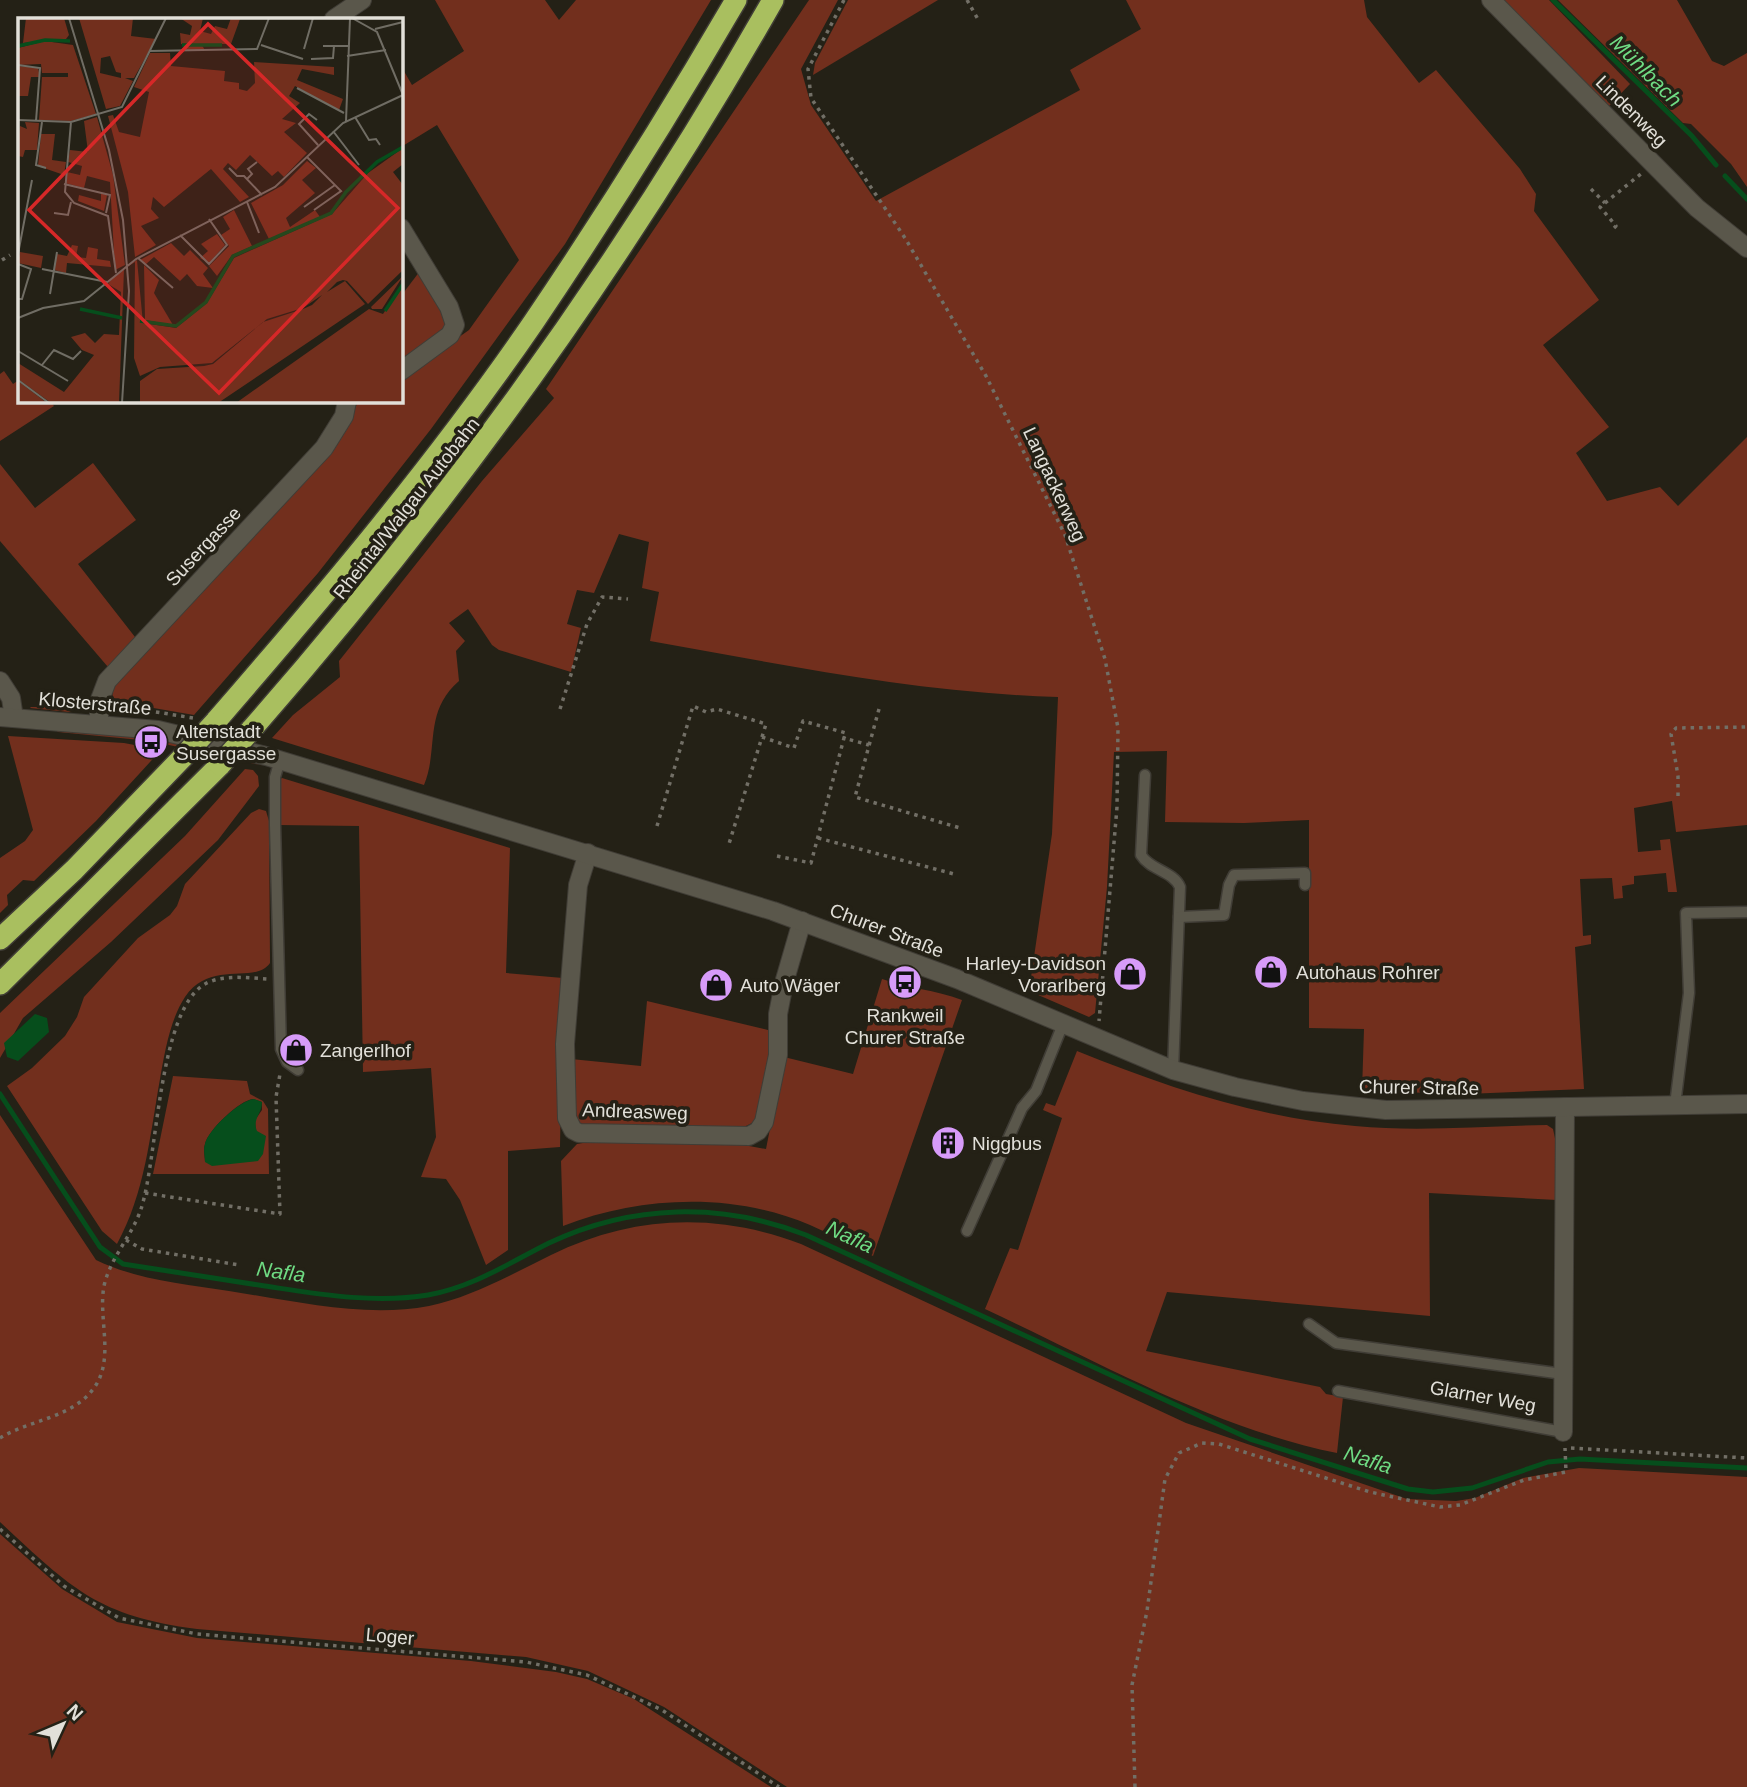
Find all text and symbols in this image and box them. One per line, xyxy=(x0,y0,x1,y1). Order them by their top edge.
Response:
inset map xyxy=(18,18,402,402)
water label: Mühlbach xyxy=(1606,30,1687,111)
street label: Lindenweg xyxy=(1592,71,1672,151)
street label: Rheintal/Walgau Autobahn xyxy=(329,413,484,603)
street label: Langackerweg xyxy=(1019,424,1090,545)
street label: Susergasse xyxy=(161,502,245,590)
street label: Klosterstraße xyxy=(38,688,152,719)
place label: Altenstadt Susergasse xyxy=(176,721,276,764)
bus stop icon: Altenstadt Susergasse xyxy=(132,723,170,761)
street label: Churer Straße xyxy=(827,899,947,962)
place label: Harley-Davidson Vorarlberg xyxy=(966,953,1106,996)
shop icon: Autohaus Rohrer xyxy=(1252,953,1290,991)
shop icon: Harley-Davidson Vorarlberg xyxy=(1111,955,1149,993)
place label: Autohaus Rohrer xyxy=(1296,962,1440,983)
bus stop icon: Rankweil Churer Straße xyxy=(886,963,924,1001)
shop icon: Auto Wäger xyxy=(697,966,735,1004)
place label: Auto Wäger xyxy=(740,975,841,996)
place label: Rankweil Churer Straße xyxy=(845,1005,965,1048)
shop icon: Zangerlhof xyxy=(277,1031,315,1069)
place label: Zangerlhof xyxy=(320,1040,412,1061)
street label: Churer Straße xyxy=(1359,1076,1479,1099)
street label: Andreasweg xyxy=(582,1099,688,1124)
building icon: Niggbus xyxy=(929,1124,967,1162)
place label: Niggbus xyxy=(972,1133,1042,1154)
water label: Nafla xyxy=(823,1216,877,1257)
water label: Nafla xyxy=(255,1257,307,1286)
street label: Glarner Weg xyxy=(1428,1377,1538,1416)
water label: Nafla xyxy=(1341,1441,1395,1478)
street label: Loger xyxy=(365,1624,416,1649)
north arrow xyxy=(28,1689,98,1759)
text: N xyxy=(63,1700,87,1725)

